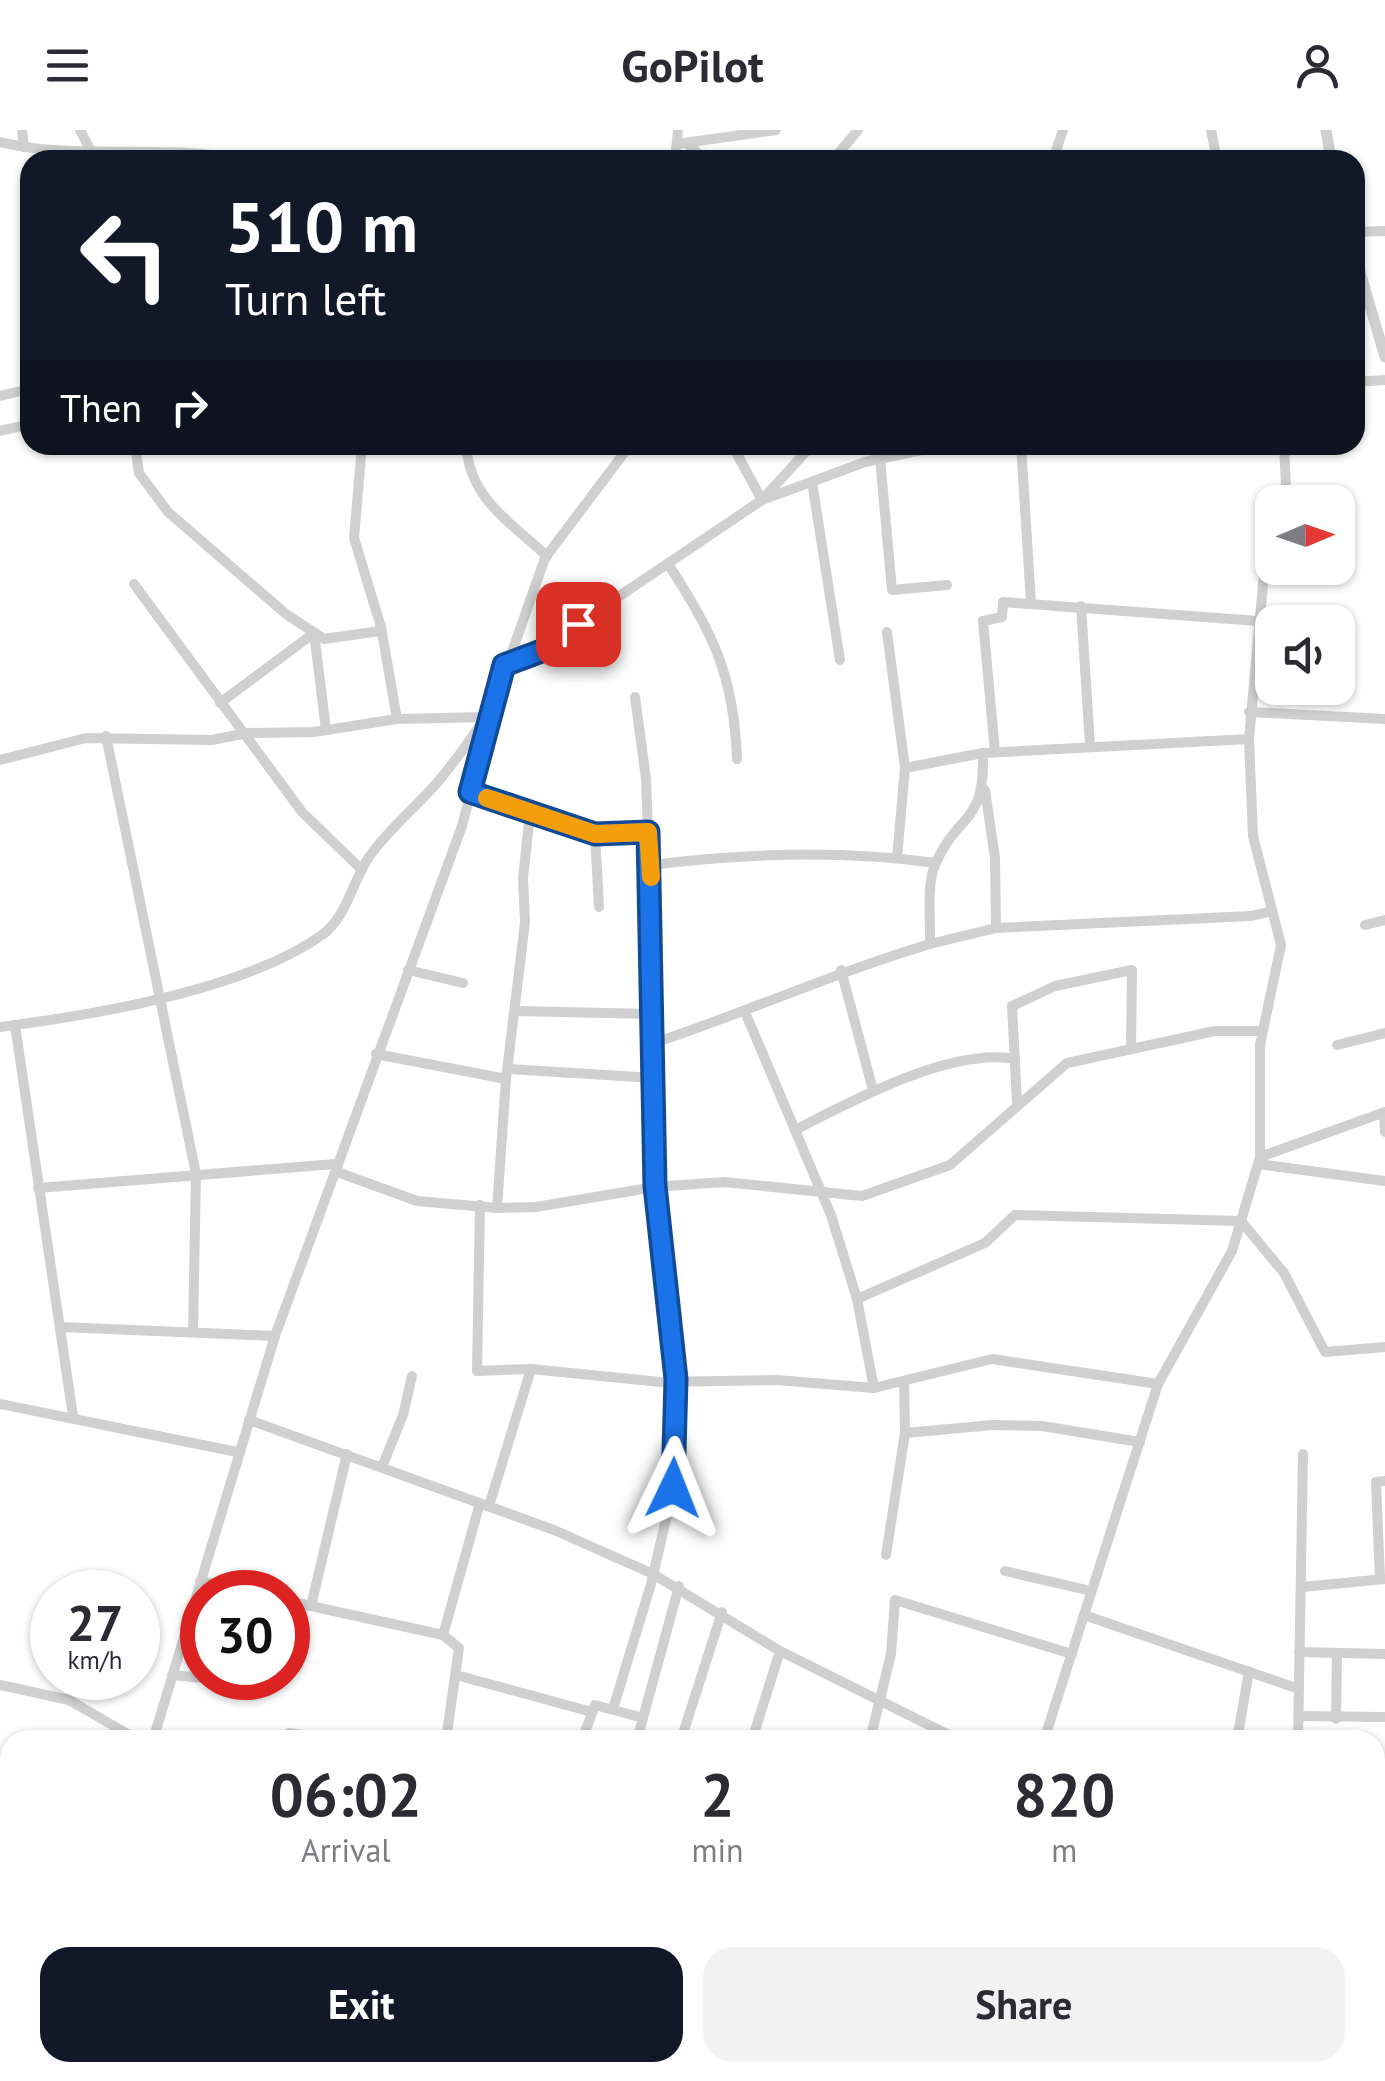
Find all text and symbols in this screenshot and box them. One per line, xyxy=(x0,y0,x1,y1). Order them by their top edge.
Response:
text: GoPilot xyxy=(621,36,764,94)
icon: menu xyxy=(40,38,95,93)
icon: person xyxy=(1290,38,1345,93)
text: 510 m xyxy=(225,181,418,271)
icon: left xyxy=(60,190,190,320)
text: Turn left xyxy=(225,269,386,327)
icon: right xyxy=(162,380,217,435)
text: Then xyxy=(60,383,142,432)
north arrow xyxy=(1255,485,1355,585)
map controls xyxy=(1255,485,1355,705)
pin xyxy=(536,582,621,667)
icon: arrive xyxy=(551,597,606,652)
button: sound xyxy=(1255,605,1355,705)
position arrow xyxy=(621,1436,725,1540)
speed limit sign: 30 xyxy=(180,1570,310,1700)
text: 27 xyxy=(67,1590,123,1655)
text: km/h xyxy=(68,1644,122,1676)
text: 06:02 xyxy=(270,1755,422,1833)
text: 2 xyxy=(701,1755,735,1833)
text: 820 xyxy=(1013,1755,1115,1833)
text: Arrival xyxy=(301,1829,391,1871)
text: min xyxy=(692,1829,744,1871)
text: m xyxy=(1051,1829,1077,1871)
button: Exit xyxy=(40,1947,683,2062)
button: Share xyxy=(703,1947,1345,2062)

